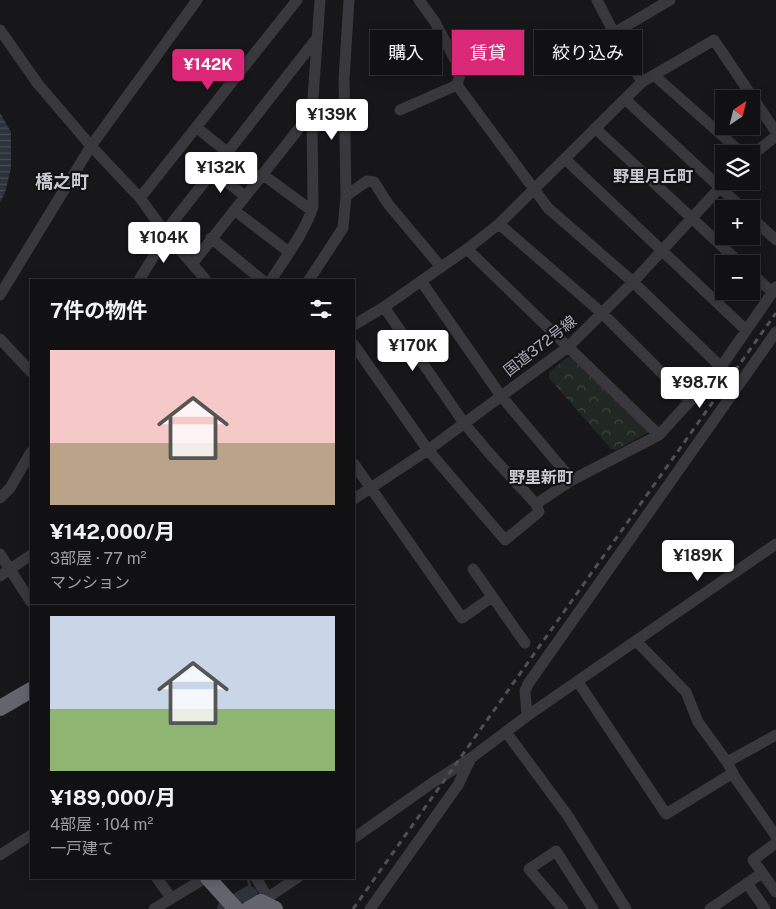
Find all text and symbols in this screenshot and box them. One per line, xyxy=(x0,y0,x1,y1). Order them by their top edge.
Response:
chip: 購入 xyxy=(370,30,442,75)
chip: 賃貸 xyxy=(452,30,524,75)
chip: 絞り込み xyxy=(534,30,642,75)
pin: ¥142K xyxy=(173,48,243,91)
text: ¥142K xyxy=(183,55,233,74)
north arrow xyxy=(715,90,760,135)
map controls xyxy=(715,90,760,300)
pin: ¥139K xyxy=(297,98,367,141)
text: ¥139K xyxy=(307,105,357,124)
button: layers xyxy=(715,145,760,190)
pin: ¥132K xyxy=(186,152,256,194)
text: ¥132K xyxy=(196,158,246,177)
district label: 野里月丘町 xyxy=(613,167,693,186)
district label: 橋之町 xyxy=(35,171,89,192)
button: + xyxy=(715,200,760,245)
pin: ¥104K xyxy=(129,222,199,264)
text: ¥104K xyxy=(139,228,189,247)
button: − xyxy=(715,255,760,300)
icon: filters xyxy=(307,295,335,323)
text: 7件の物件 xyxy=(50,298,147,323)
street label: 国道372号線 xyxy=(500,312,579,379)
pin: ¥170K xyxy=(378,330,448,372)
text: ¥170K xyxy=(388,336,438,355)
pin: ¥98.7K xyxy=(659,366,741,409)
text: ¥98.7K xyxy=(672,373,728,392)
icon: home xyxy=(148,383,238,473)
district label: 野里新町 xyxy=(509,468,573,487)
text: ¥142,000/月 xyxy=(50,519,175,544)
pin: ¥189K xyxy=(663,540,733,582)
text: ¥189K xyxy=(673,546,723,565)
text: 3部屋 · 77 m² xyxy=(50,549,146,568)
text: マンション xyxy=(50,573,130,592)
icon: home xyxy=(148,648,238,738)
text: ¥189,000/月 xyxy=(50,785,176,810)
text: 4部屋 · 104 m² xyxy=(50,815,153,834)
text: 一戸建て xyxy=(50,839,114,858)

